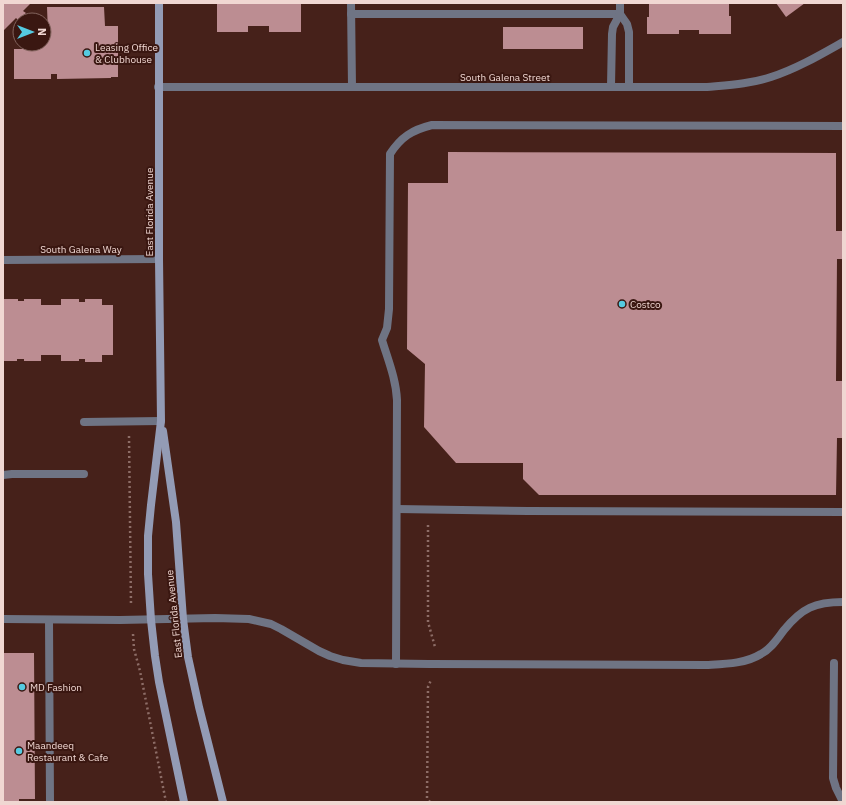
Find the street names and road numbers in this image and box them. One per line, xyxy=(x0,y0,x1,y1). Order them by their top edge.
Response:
street label: South Galena Street xyxy=(460,71,550,84)
street label: East Florida Avenue xyxy=(143,167,156,256)
street label: South Galena Way xyxy=(40,243,122,256)
street label: East Florida Avenue xyxy=(163,569,185,659)

